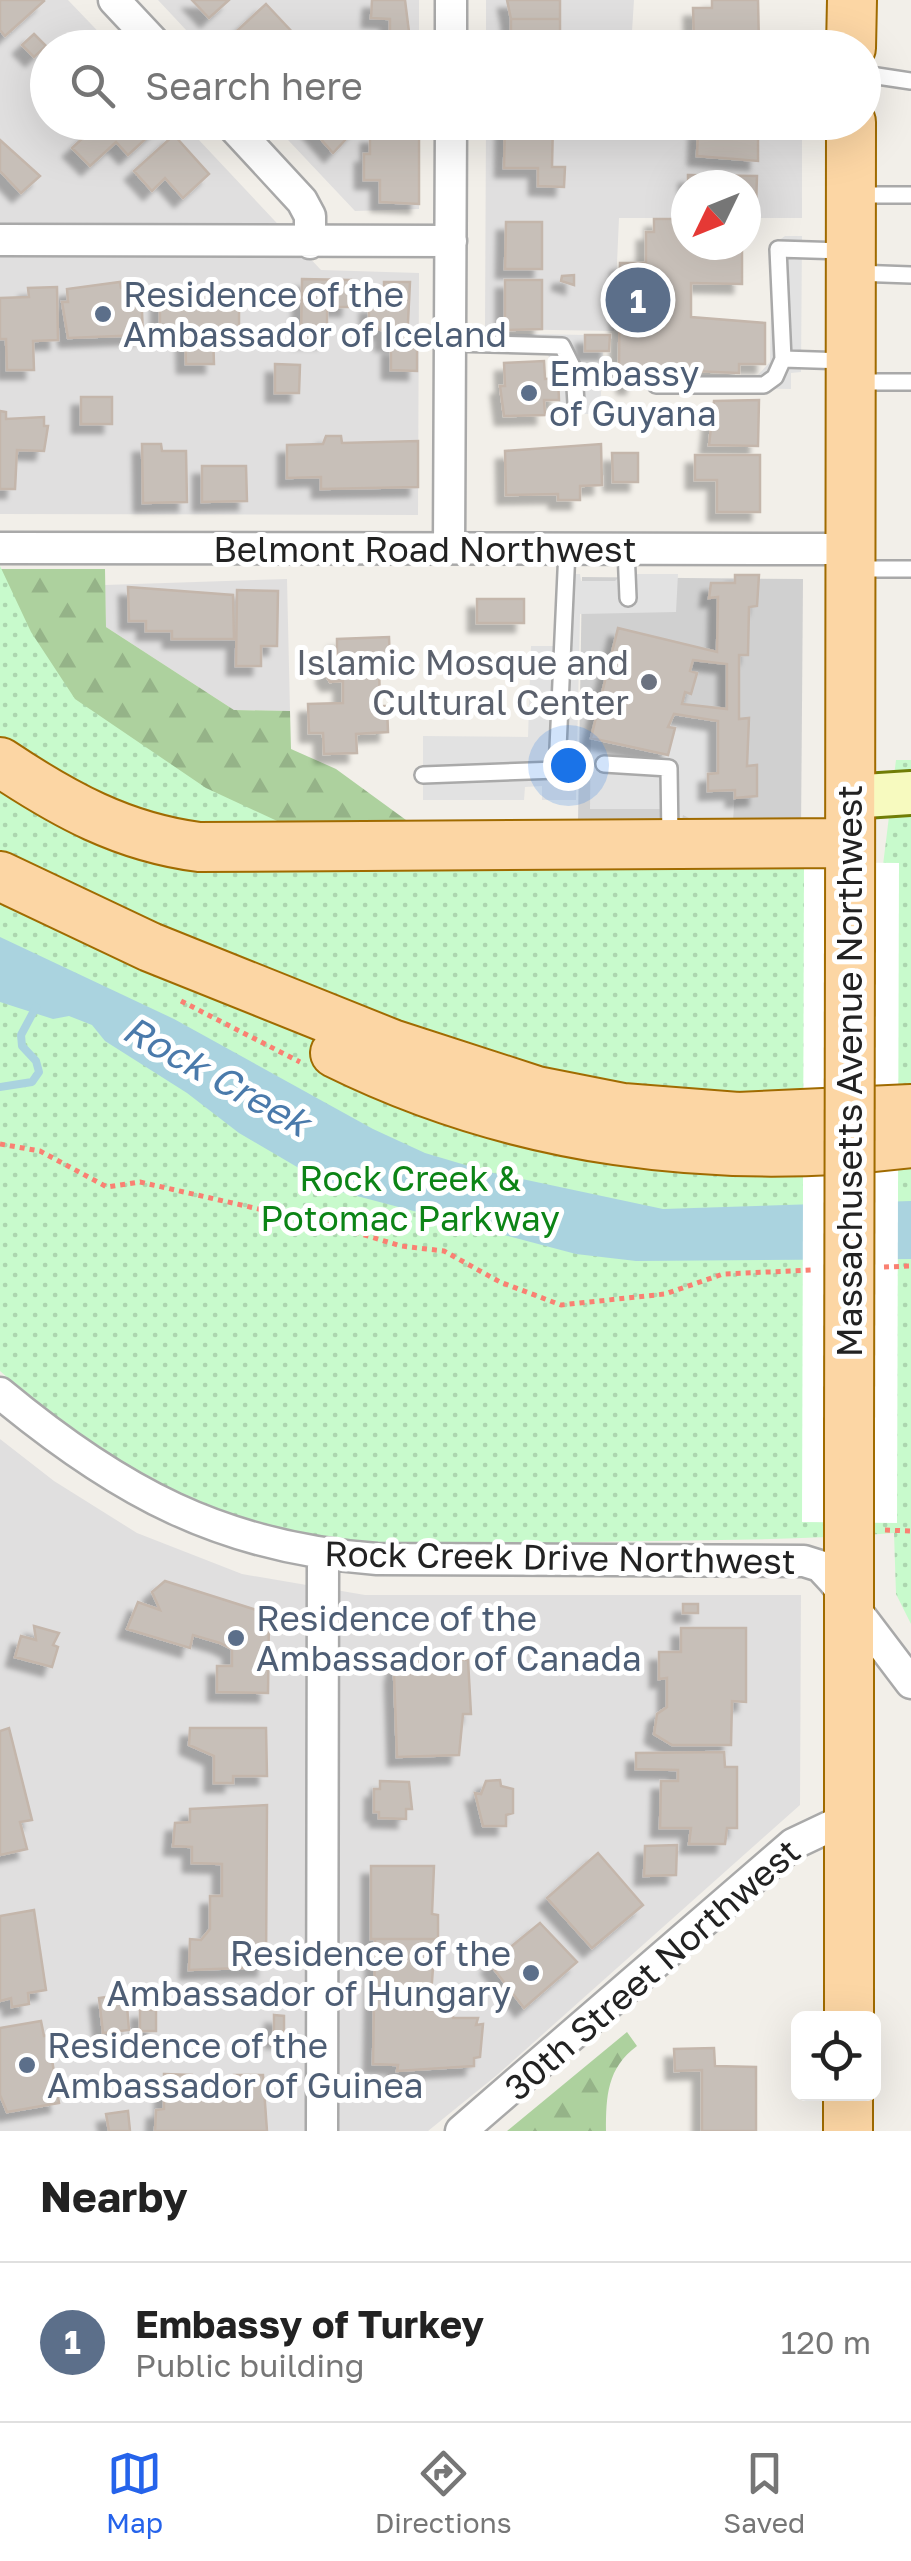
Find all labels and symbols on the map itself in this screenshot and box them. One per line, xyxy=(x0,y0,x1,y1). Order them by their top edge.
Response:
north arrow xyxy=(671,170,761,260)
pin: 1 xyxy=(606,262,670,338)
place label: Residence of the Ambassador of Iceland xyxy=(123,273,507,355)
marker: Residence of the Ambassador of Iceland xyxy=(92,303,114,325)
place label: Embassy of Guyana xyxy=(549,352,717,434)
marker: Embassy of Guyana xyxy=(518,382,540,404)
street label: Belmont Road Northwest xyxy=(213,528,637,570)
place label: Islamic Mosque and Cultural Center xyxy=(296,641,629,723)
marker: Islamic Mosque and Cultural Center xyxy=(638,671,660,693)
your location xyxy=(543,740,594,791)
street label: Massachusetts Avenue Northwest xyxy=(828,785,870,1357)
water label: Rock Creek xyxy=(116,1005,321,1146)
park label: Rock Creek & Potomac Parkway xyxy=(260,1157,560,1239)
street label: Rock Creek Drive Northwest xyxy=(324,1532,796,1582)
place label: Residence of the Ambassador of Canada xyxy=(256,1597,642,1679)
marker: Residence of the Ambassador of Canada xyxy=(225,1627,247,1649)
street label: 30th Street Northwest xyxy=(496,1830,808,2108)
place label: Residence of the Ambassador of Hungary xyxy=(106,1932,511,2014)
marker: Residence of the Ambassador of Hungary xyxy=(520,1962,542,1984)
place label: Residence of the Ambassador of Guinea xyxy=(47,2024,424,2106)
marker: Residence of the Ambassador of Guinea xyxy=(16,2054,38,2076)

